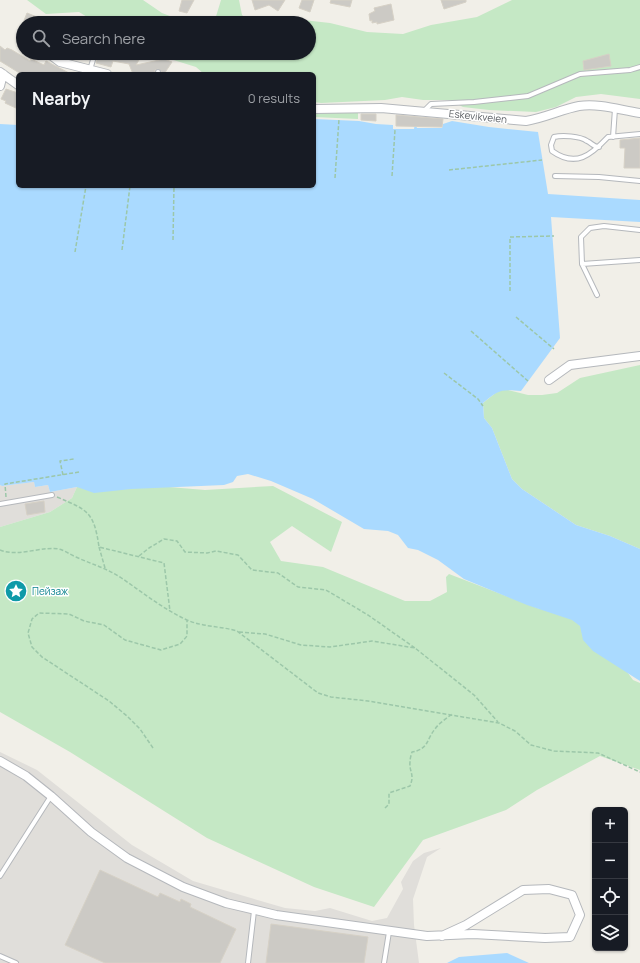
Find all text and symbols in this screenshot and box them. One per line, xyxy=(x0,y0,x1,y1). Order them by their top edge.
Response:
search box xyxy=(16,16,316,60)
icon: search xyxy=(30,27,52,49)
text: Search here xyxy=(62,28,145,49)
text: Nearby xyxy=(32,87,90,110)
text: 0 results xyxy=(248,89,300,107)
street label: Eskevikveien xyxy=(448,106,508,126)
place icon: Пейзаж xyxy=(3,578,29,604)
place label: Пейзаж xyxy=(32,584,68,598)
map controls xyxy=(592,807,628,951)
button: + xyxy=(592,807,628,843)
button: − xyxy=(592,843,628,879)
button: locate xyxy=(592,879,628,915)
button: layers xyxy=(592,915,628,951)

